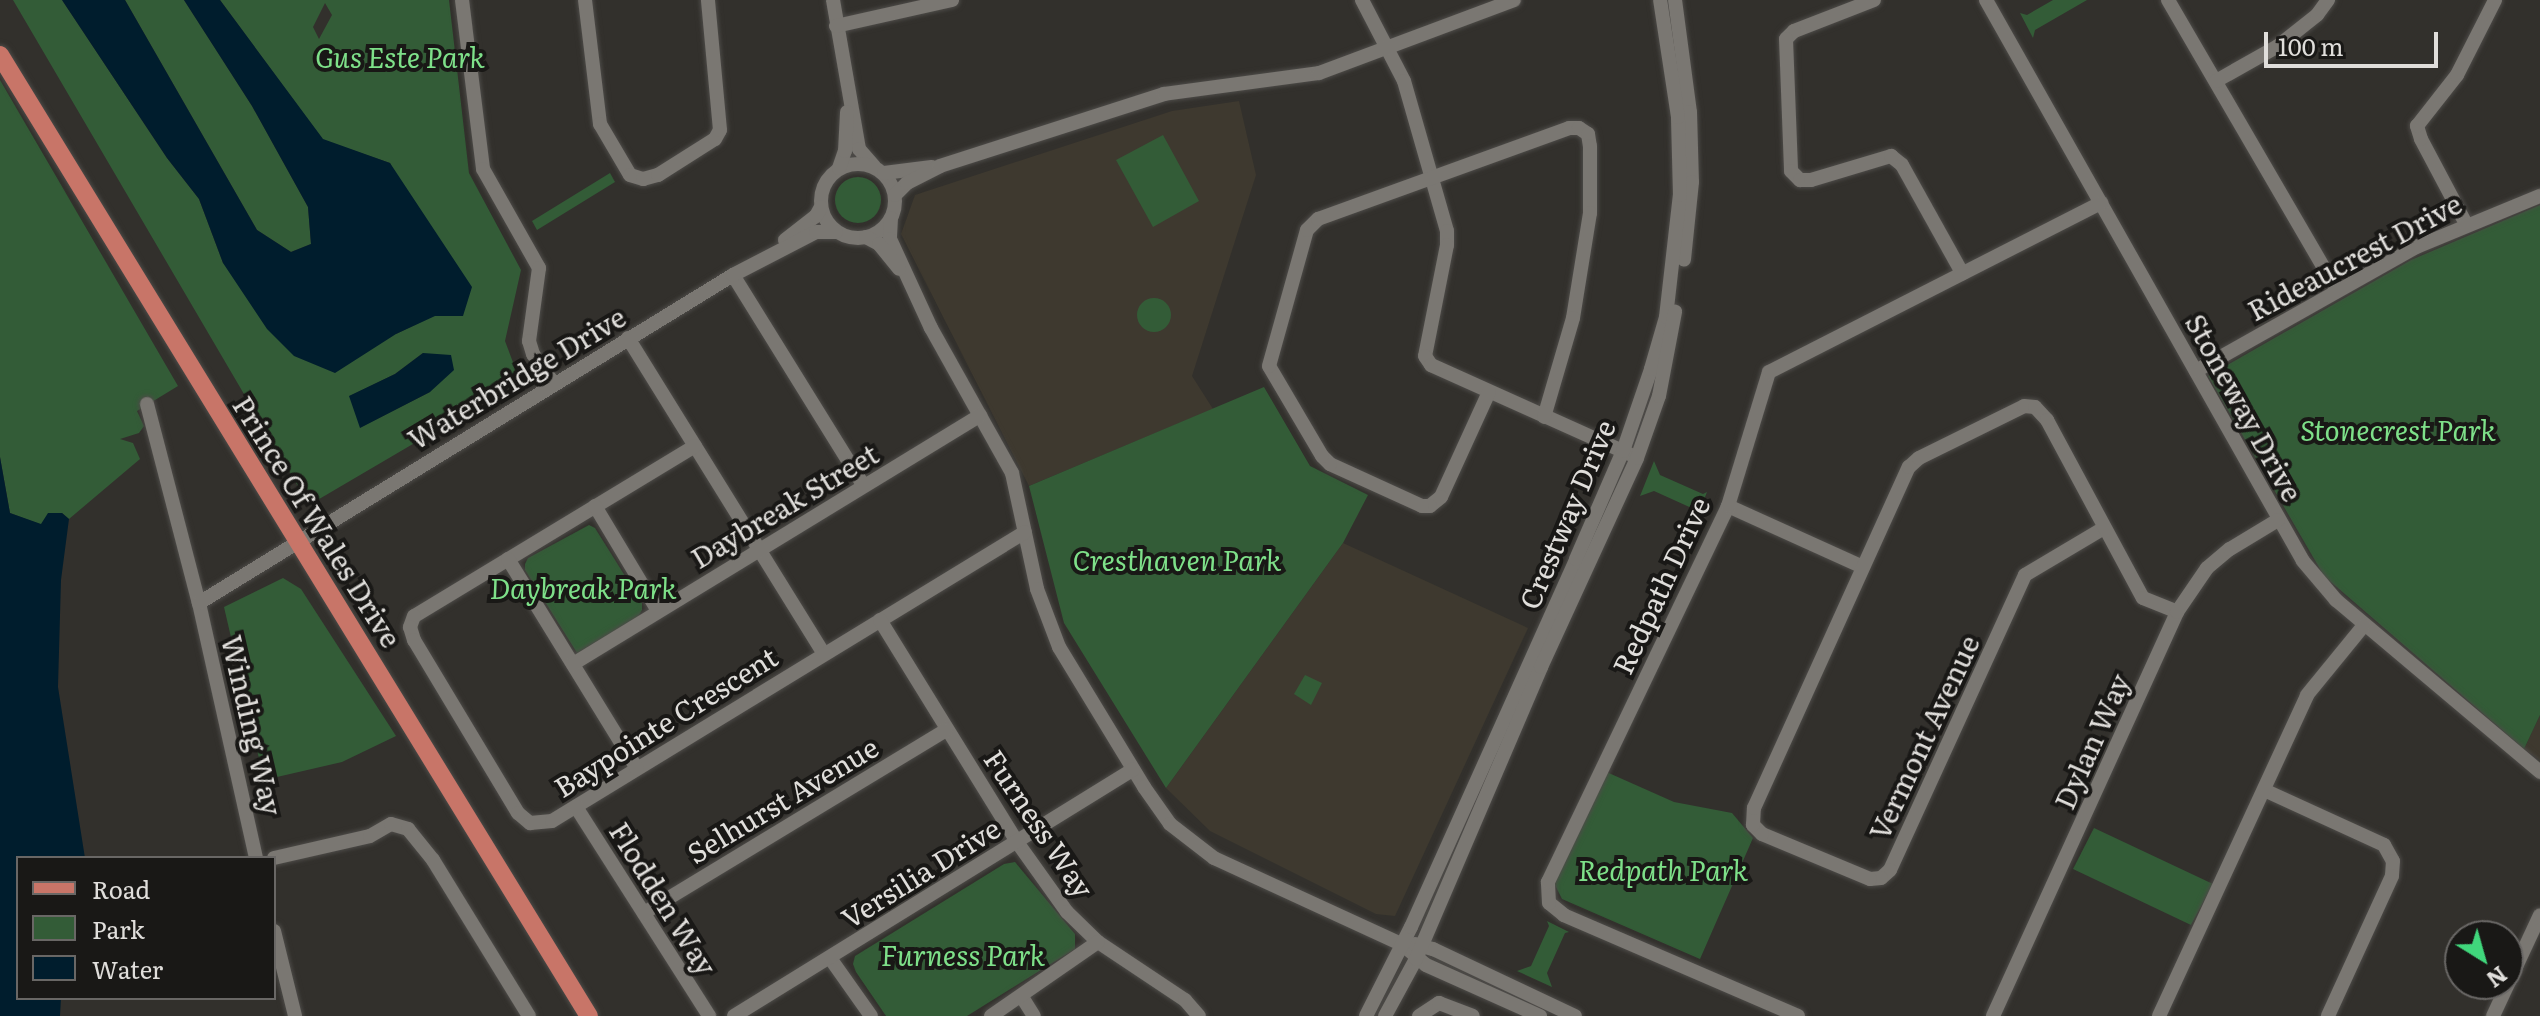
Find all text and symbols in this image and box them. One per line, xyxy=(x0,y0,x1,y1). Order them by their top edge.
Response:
scale bar xyxy=(2268,16,2442,66)
text: 100 m xyxy=(2278,28,2344,63)
park label: Gus Este Park xyxy=(315,39,485,73)
street label: Rideaucrest Drive xyxy=(2241,186,2467,326)
street label: Waterbridge Drive xyxy=(401,299,631,455)
street label: Stoneway Drive xyxy=(2180,307,2310,507)
street label: Prince Of Wales Drive xyxy=(227,389,409,653)
park label: Stonecrest Park xyxy=(2300,412,2496,446)
street label: Crestway Drive xyxy=(1511,414,1621,614)
street label: Daybreak Street xyxy=(684,436,884,574)
street label: Redpath Drive xyxy=(1604,491,1716,679)
park label: Cresthaven Park xyxy=(1073,542,1281,576)
park label: Daybreak Park xyxy=(489,570,677,604)
street label: Vermont Avenue xyxy=(1861,630,1985,844)
street label: Winding Way xyxy=(216,632,290,818)
street label: Baypointe Crescent xyxy=(547,639,783,803)
street label: Dylan Way xyxy=(2046,668,2136,814)
street label: Selhurst Avenue xyxy=(680,729,884,869)
street label: Furness Way xyxy=(978,743,1102,903)
street label: Versilia Drive xyxy=(835,810,1005,934)
street label: Flodden Way xyxy=(604,815,724,981)
park label: Redpath Park xyxy=(1578,852,1748,886)
legend xyxy=(16,856,276,1000)
text: Road xyxy=(92,871,150,906)
text: Park xyxy=(92,911,145,946)
north arrow xyxy=(2444,920,2524,1000)
park label: Furness Park xyxy=(881,937,1045,971)
text: Water xyxy=(92,951,163,986)
text: N xyxy=(2480,959,2515,997)

